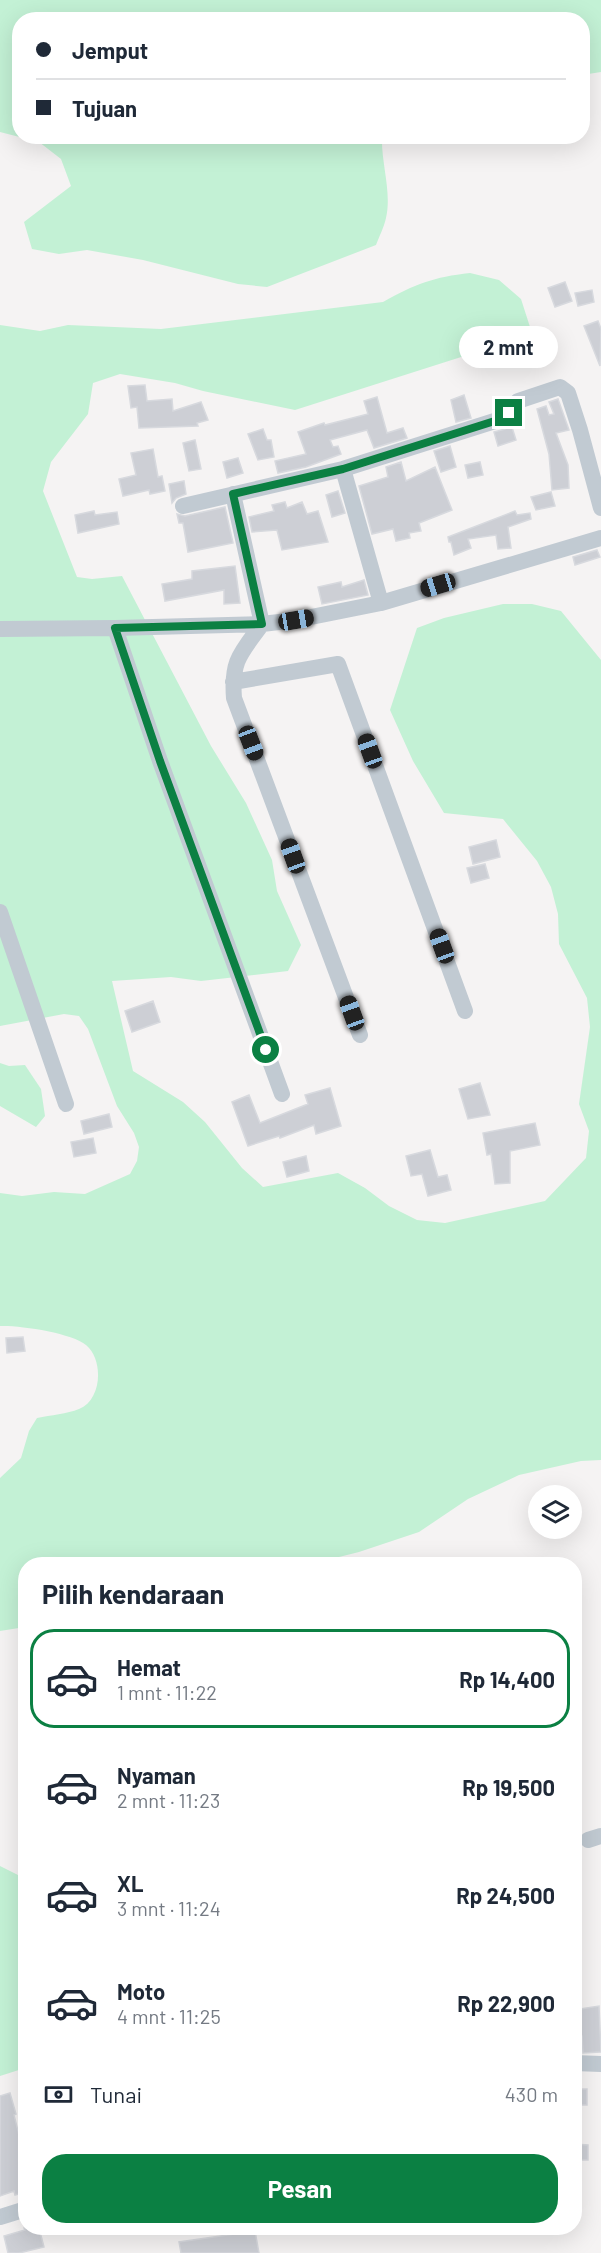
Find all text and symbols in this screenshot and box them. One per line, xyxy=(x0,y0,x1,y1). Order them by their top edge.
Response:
text: Jemput xyxy=(72,37,148,63)
text: Tujuan xyxy=(72,95,137,121)
callout: 2 mnt xyxy=(460,326,558,368)
text: 2 mnt xyxy=(483,335,534,359)
route end xyxy=(495,399,522,426)
car xyxy=(418,571,458,599)
car xyxy=(277,608,315,632)
car xyxy=(236,723,266,763)
car xyxy=(355,731,385,771)
car xyxy=(278,836,308,876)
car xyxy=(427,926,457,966)
car xyxy=(337,993,367,1033)
route start xyxy=(252,1036,279,1063)
map controls xyxy=(528,1485,582,1539)
button: layers xyxy=(528,1485,582,1539)
text: Pilih kendaraan xyxy=(42,1577,224,1609)
icon: car xyxy=(45,1652,99,1706)
text: Hemat xyxy=(117,1654,181,1680)
text: Rp 14,400 xyxy=(459,1666,555,1692)
text: 1 mnt · 11:22 xyxy=(117,1680,217,1704)
icon: car xyxy=(45,1760,99,1814)
text: Nyaman xyxy=(117,1762,196,1788)
text: Rp 19,500 xyxy=(462,1774,555,1800)
text: 2 mnt · 11:23 xyxy=(117,1788,220,1812)
icon: car xyxy=(45,1868,99,1922)
text: XL xyxy=(117,1870,143,1896)
text: Rp 24,500 xyxy=(456,1882,555,1908)
text: 3 mnt · 11:24 xyxy=(117,1896,221,1920)
icon: car xyxy=(45,1976,99,2030)
text: Moto xyxy=(117,1978,165,2004)
text: Rp 22,900 xyxy=(457,1990,555,2016)
text: 4 mnt · 11:25 xyxy=(117,2004,221,2028)
icon: cash xyxy=(42,2078,75,2111)
text: Tunai xyxy=(90,2081,142,2107)
text: 430 m xyxy=(505,2082,558,2106)
button: Pesan xyxy=(42,2154,558,2223)

